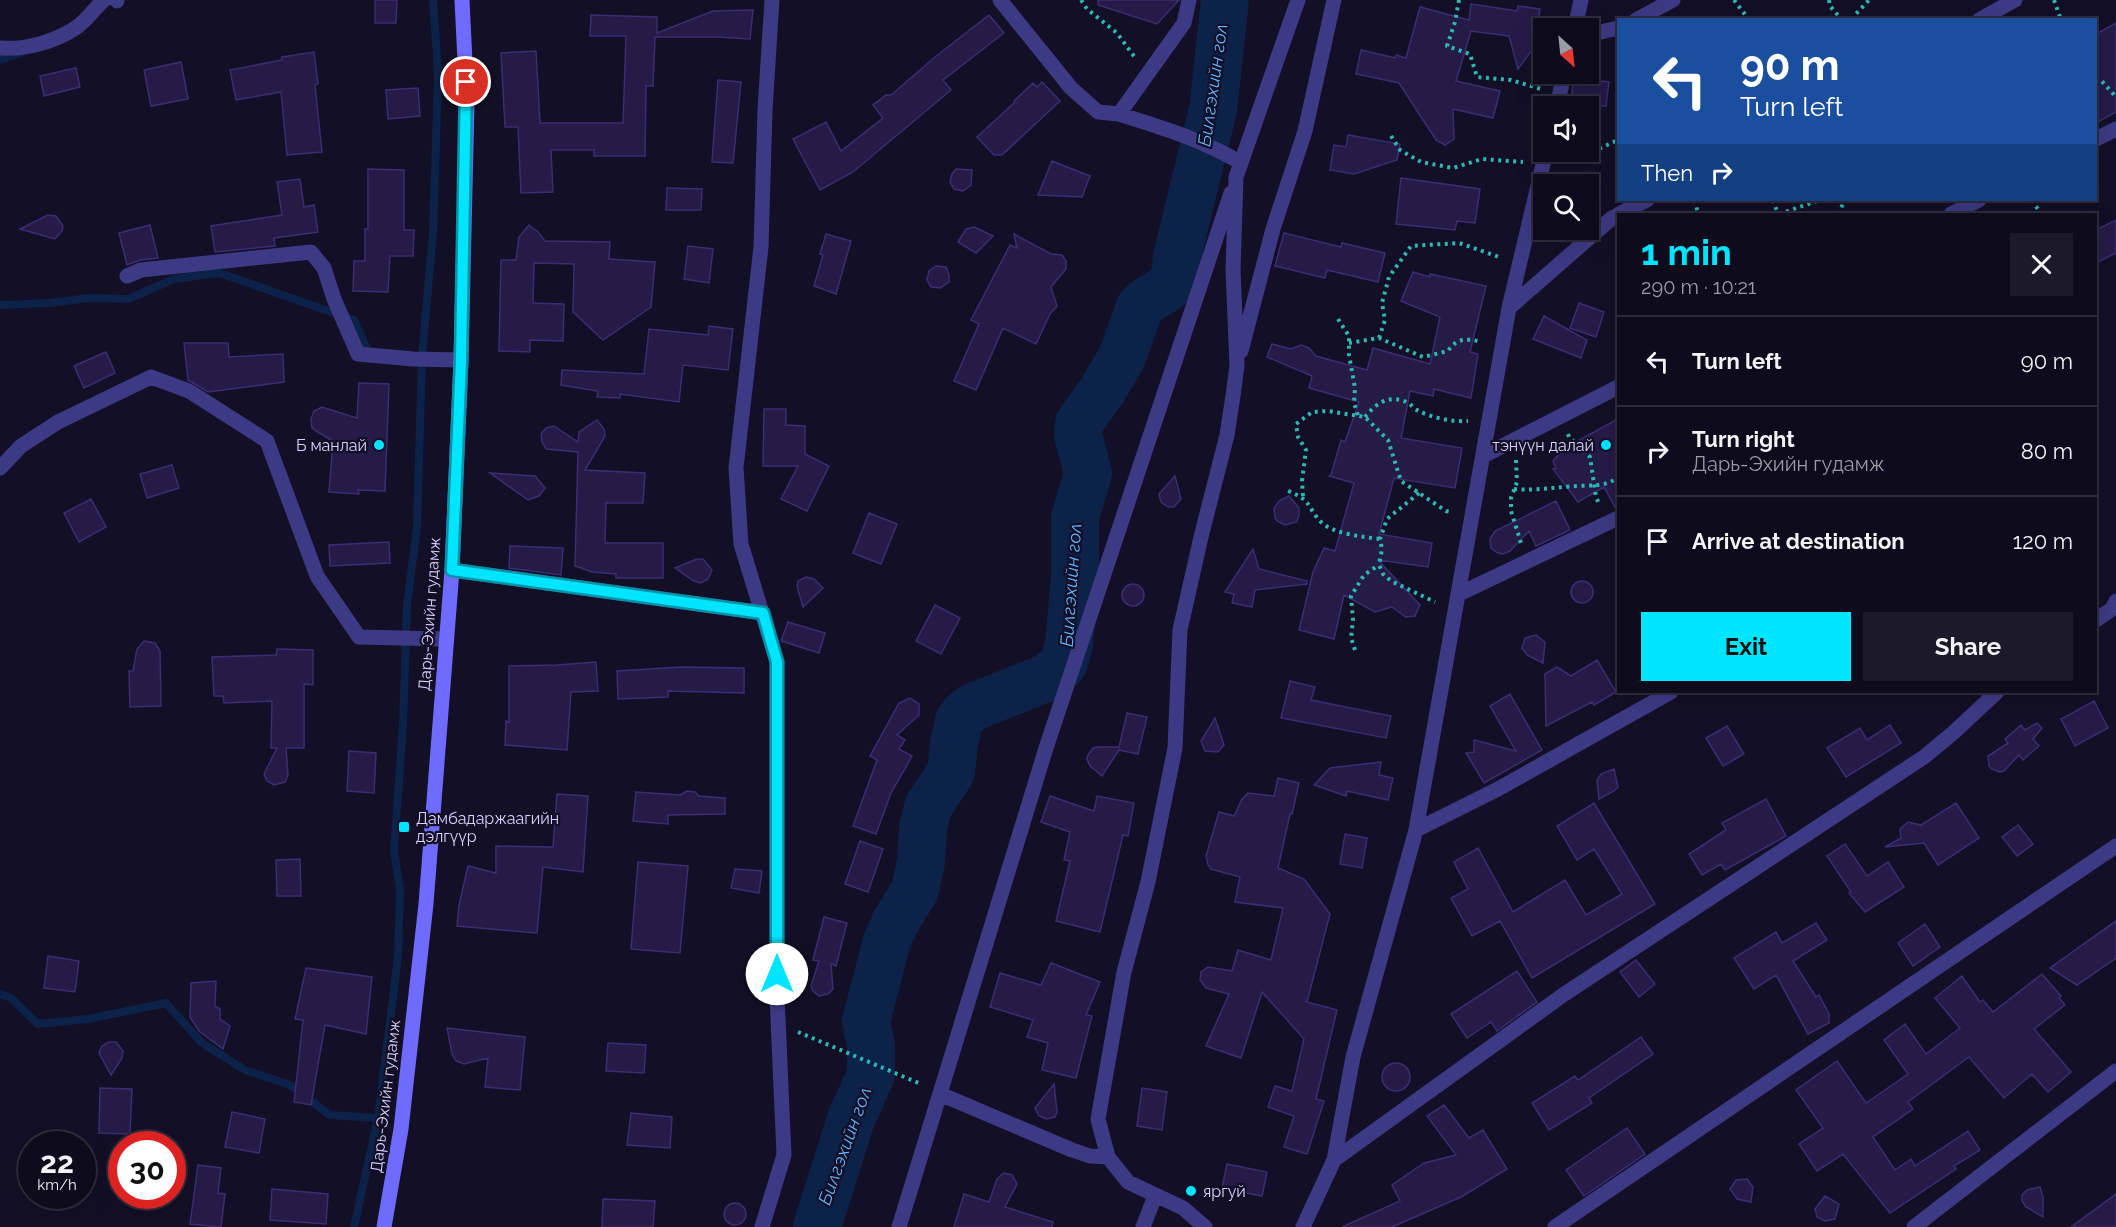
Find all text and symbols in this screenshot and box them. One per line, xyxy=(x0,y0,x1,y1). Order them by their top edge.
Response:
north arrow xyxy=(1533,18,1599,84)
map controls xyxy=(1533,18,1599,240)
water label: Билгэхийн гол xyxy=(1193,22,1232,148)
text: 90 m xyxy=(1740,41,1840,90)
icon: left xyxy=(1641,42,1719,120)
pin xyxy=(440,56,491,107)
icon: arrive xyxy=(449,65,482,98)
text: Turn left xyxy=(1740,91,1843,122)
button: sound xyxy=(1533,96,1599,162)
icon: right xyxy=(1705,156,1738,189)
text: Then xyxy=(1641,160,1693,186)
button: search xyxy=(1533,174,1599,240)
text: 1 min xyxy=(1641,231,1732,273)
button: close xyxy=(2010,233,2073,296)
text: 290 m · 10:21 xyxy=(1641,275,1756,299)
icon: left xyxy=(1641,345,1674,378)
text: Turn left xyxy=(1692,348,1782,374)
text: 90 m xyxy=(2021,348,2073,374)
text: Turn right xyxy=(1692,426,1795,452)
icon: right xyxy=(1641,435,1674,468)
place label: Б манлай xyxy=(296,436,367,455)
place label: тэнүүн далай xyxy=(1492,436,1594,455)
marker: Б манлай xyxy=(372,438,386,452)
marker: тэнүүн далай xyxy=(1599,438,1613,452)
text: 80 m xyxy=(2021,438,2073,464)
text: Дарь-Эхийн гудамж xyxy=(1692,452,1885,476)
water label: Билгэхийн гол xyxy=(1056,522,1085,648)
icon: arrive xyxy=(1641,525,1674,558)
text: Arrive at destination xyxy=(1692,528,1905,554)
text: 120 m xyxy=(2013,528,2073,554)
street label: Дарь-Эхийн гудамж xyxy=(415,536,444,692)
button: Exit xyxy=(1641,612,1851,681)
button: Share xyxy=(1863,612,2073,681)
place label: Дамбадаржаагийн дэлгүүр xyxy=(416,809,559,846)
marker: Дамбадаржаагийн дэлгүүр xyxy=(397,820,411,834)
position arrow xyxy=(745,942,809,1006)
street label: Дарь-Эхийн гудамж xyxy=(367,1018,404,1174)
water label: Билгэхийн гол xyxy=(813,1084,876,1208)
speed limit sign: 30 xyxy=(108,1131,186,1209)
text: 22 xyxy=(40,1145,74,1180)
text: km/h xyxy=(37,1176,77,1194)
place label: яргуй xyxy=(1203,1182,1246,1201)
marker: яргуй xyxy=(1184,1184,1198,1198)

